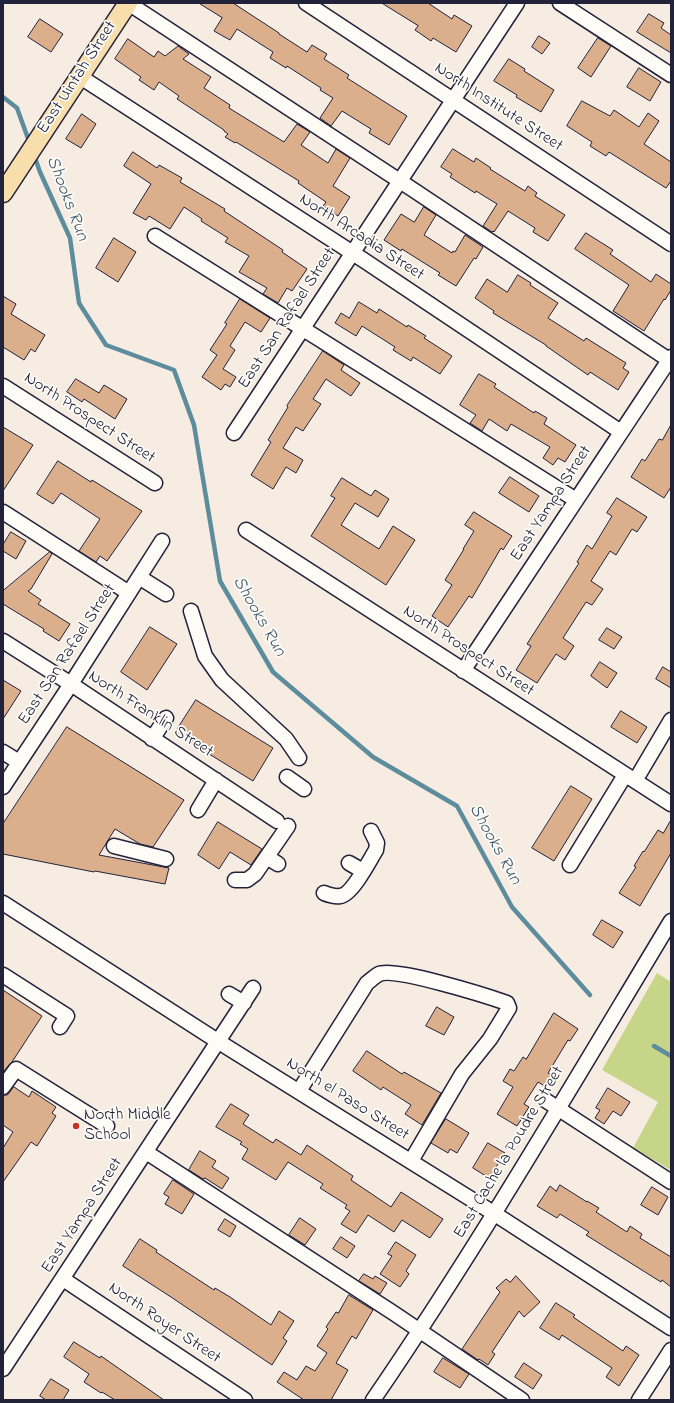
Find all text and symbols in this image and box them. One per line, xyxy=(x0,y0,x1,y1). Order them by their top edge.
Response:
street label: East Uintah Street xyxy=(34,18,122,138)
street label: North Institute Street xyxy=(430,59,566,157)
water label: Shooks Run xyxy=(40,154,92,244)
street label: North Arcadia Street xyxy=(295,190,427,286)
street label: East San Rafael Street xyxy=(235,245,341,393)
street label: North Prospect Street xyxy=(20,369,158,469)
street label: East Yampa Street xyxy=(507,442,597,566)
water label: Shooks Run xyxy=(226,573,290,661)
street label: East San Rafael Street xyxy=(15,581,121,729)
street label: North Prospect Street xyxy=(399,602,537,702)
street label: North Franklin Street xyxy=(84,667,216,763)
water label: Shooks Run xyxy=(463,801,525,889)
street label: North el Paso Street xyxy=(282,1054,412,1146)
street label: East Cache la Poudre Street xyxy=(450,1063,570,1243)
place label: North Middle School xyxy=(84,1106,171,1146)
marker: North Middle School xyxy=(71,1121,81,1131)
street label: East Yampa Street xyxy=(38,1154,128,1278)
street label: North Royer Street xyxy=(104,1279,224,1369)

